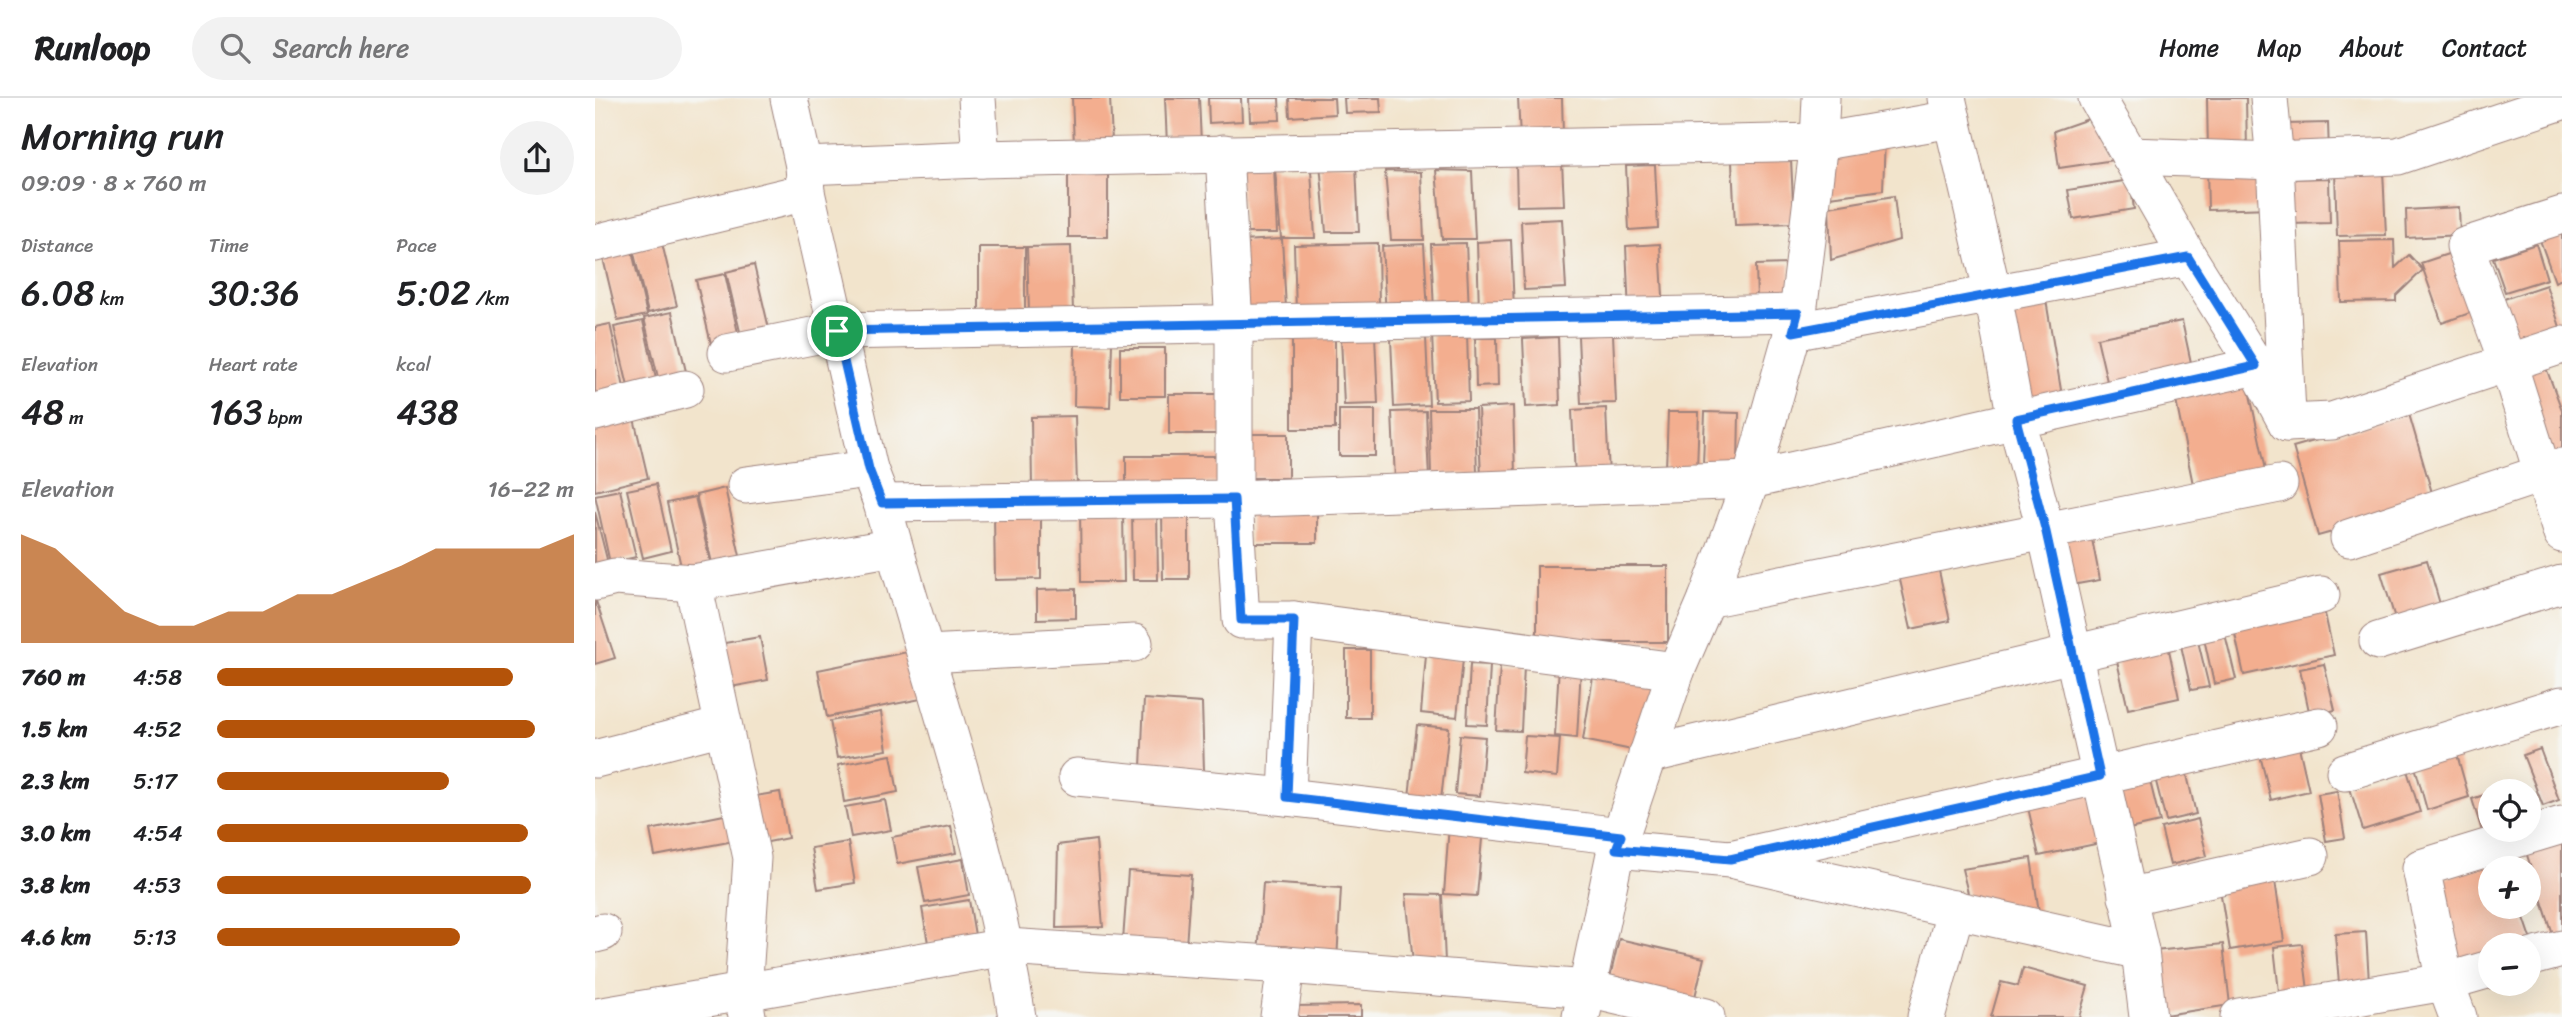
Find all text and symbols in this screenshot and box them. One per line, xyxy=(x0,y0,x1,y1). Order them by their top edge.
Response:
search box xyxy=(192,17,682,80)
text: Runloop xyxy=(35,19,150,77)
text: Search here xyxy=(272,25,409,71)
text: Home xyxy=(2159,27,2219,69)
text: Map xyxy=(2257,27,2301,69)
text: About xyxy=(2339,27,2404,69)
text: Contact xyxy=(2442,27,2527,69)
icon: search xyxy=(216,29,254,67)
text: Morning run xyxy=(21,103,224,170)
button: share xyxy=(500,121,574,195)
text: 09:09 · 8 × 760 m xyxy=(21,163,206,204)
text: Distance xyxy=(21,229,93,262)
text: Time xyxy=(209,229,249,262)
text: Pace xyxy=(396,229,437,262)
text: 6.08 xyxy=(21,262,95,324)
text: 30:36 xyxy=(209,262,300,324)
text: 5:02 xyxy=(396,262,471,324)
text: km xyxy=(95,282,124,315)
text: /km xyxy=(471,282,510,315)
pin xyxy=(807,301,867,361)
icon: arrive xyxy=(818,312,856,350)
text: Elevation xyxy=(21,348,98,381)
text: Heart rate xyxy=(209,348,298,381)
text: kcal xyxy=(396,348,431,381)
text: 48 xyxy=(21,381,64,443)
text: 163 xyxy=(209,381,263,443)
text: 438 xyxy=(396,381,459,443)
text: m xyxy=(64,401,84,434)
text: bpm xyxy=(263,401,303,434)
text: Elevation xyxy=(21,469,114,510)
text: 16–22 m xyxy=(488,469,574,510)
text: 760 m xyxy=(21,657,85,698)
text: 4:58 xyxy=(133,657,182,698)
text: 1.5 km xyxy=(21,709,88,750)
text: 4:52 xyxy=(133,709,182,750)
text: 2.3 km xyxy=(21,761,90,802)
text: 5:17 xyxy=(133,761,177,802)
map controls xyxy=(2478,779,2541,996)
button: locate xyxy=(2478,779,2541,842)
text: 3.0 km xyxy=(21,813,91,854)
text: 4:54 xyxy=(133,813,183,854)
button: + xyxy=(2478,856,2541,919)
text: 3.8 km xyxy=(21,865,90,906)
text: 4:53 xyxy=(133,865,181,906)
text: 4.6 km xyxy=(21,917,91,958)
text: 5:13 xyxy=(133,917,177,958)
button: − xyxy=(2478,933,2541,996)

